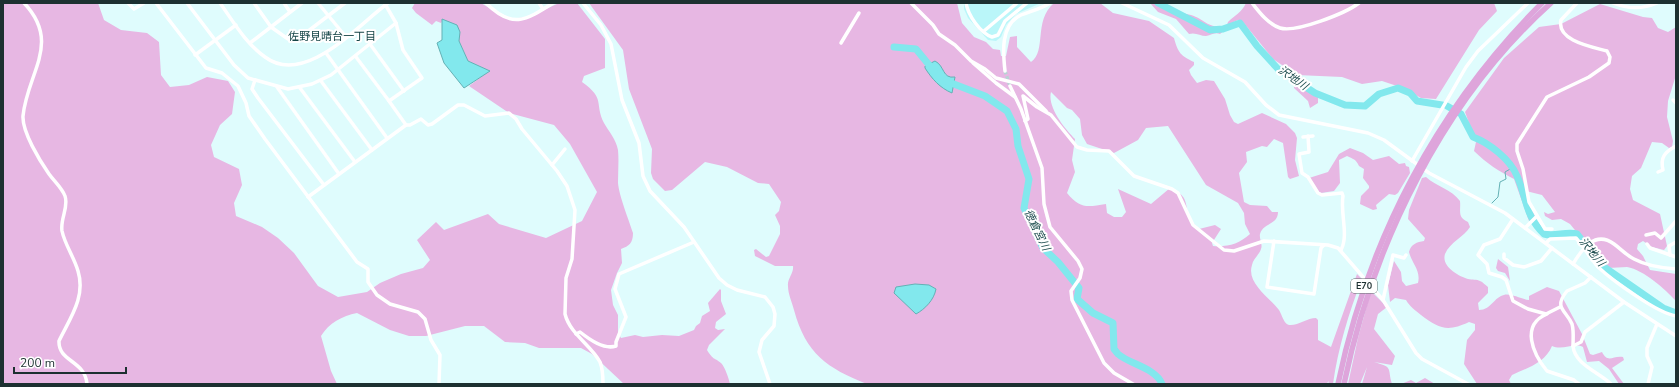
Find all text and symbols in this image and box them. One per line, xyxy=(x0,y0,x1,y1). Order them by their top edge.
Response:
district label: 佐野見晴台一丁目 xyxy=(288,29,376,44)
water label: 沢地川 xyxy=(1275,62,1312,94)
water label: 徳倉宮川 xyxy=(1021,207,1054,254)
water label: 沢地川 xyxy=(1576,235,1609,270)
road number: E70 xyxy=(1351,279,1377,293)
scale bar xyxy=(14,349,126,375)
text: 200 m xyxy=(20,355,55,371)

